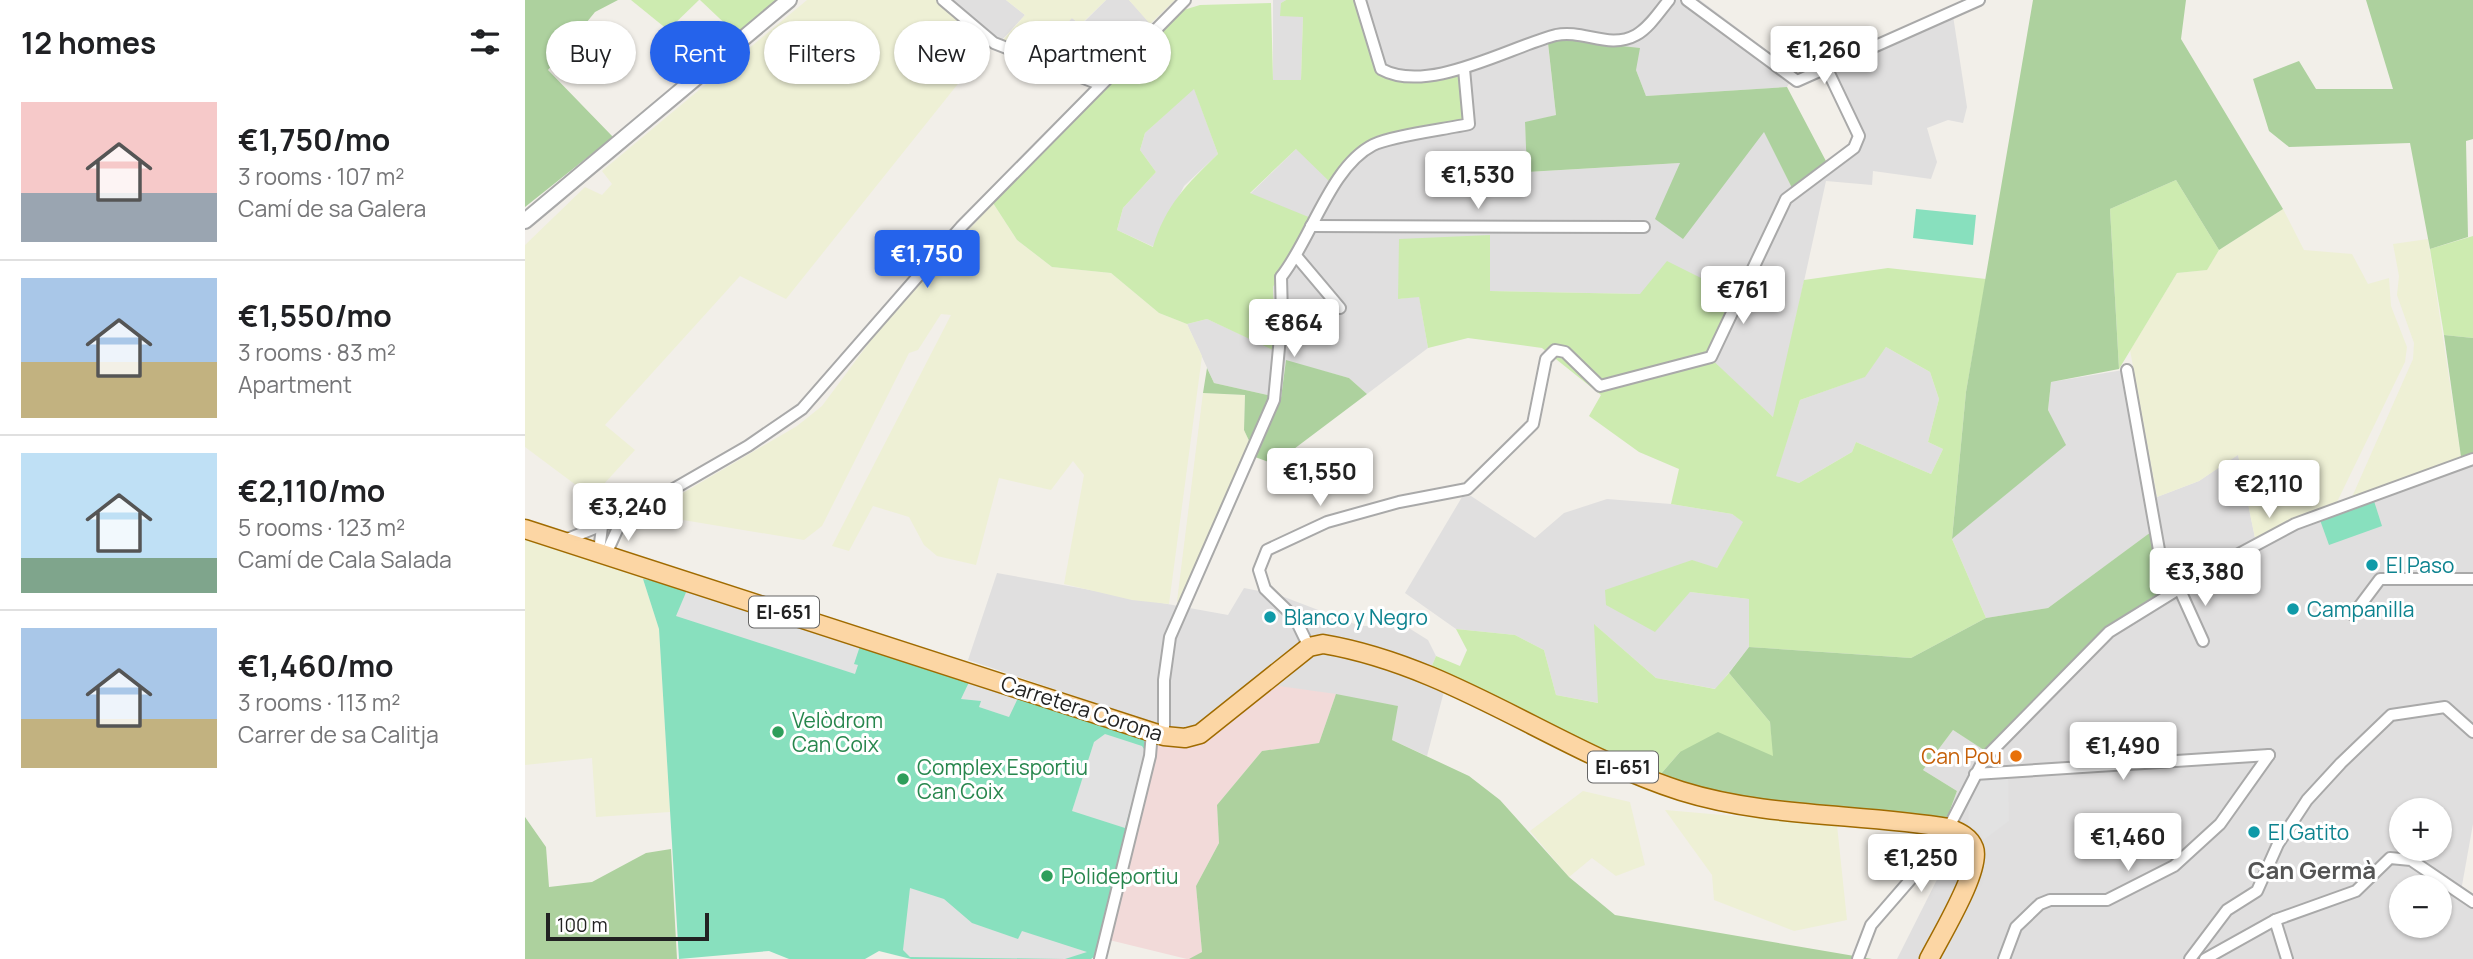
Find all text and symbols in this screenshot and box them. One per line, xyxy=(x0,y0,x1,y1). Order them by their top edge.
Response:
chip: Buy xyxy=(546,21,636,84)
chip: Rent xyxy=(650,21,750,84)
chip: Filters xyxy=(764,21,880,84)
chip: New xyxy=(894,21,990,84)
chip: Apartment xyxy=(1004,21,1171,84)
text: 12 homes xyxy=(21,22,156,63)
icon: filters xyxy=(466,23,504,61)
pin: €1,260 xyxy=(1767,27,1881,86)
text: €1,260 xyxy=(1787,33,1861,65)
text: €1,750/mo xyxy=(238,119,390,160)
icon: home xyxy=(77,130,161,214)
pin: €1,530 xyxy=(1421,152,1535,211)
text: €1,530 xyxy=(1441,158,1515,190)
text: 3 rooms · 107 m² xyxy=(238,160,404,192)
text: Camí de sa Galera xyxy=(238,192,426,224)
pin: €1,750 xyxy=(870,230,984,290)
text: €1,750 xyxy=(891,237,963,269)
pin: €761 xyxy=(1702,266,1784,326)
text: €761 xyxy=(1717,273,1769,305)
text: €1,550/mo xyxy=(238,295,392,336)
pin: €864 xyxy=(1253,300,1335,359)
icon: home xyxy=(77,306,161,390)
text: €864 xyxy=(1265,306,1323,338)
text: 3 rooms · 83 m² xyxy=(238,336,396,368)
text: Apartment xyxy=(238,368,352,400)
pin: €1,550 xyxy=(1263,448,1377,508)
text: €1,550 xyxy=(1283,455,1357,487)
pin: €2,110 xyxy=(2212,461,2326,520)
text: €2,110 xyxy=(2235,467,2303,499)
text: €2,110/mo xyxy=(238,470,385,511)
icon: home xyxy=(77,481,161,565)
pin: €3,240 xyxy=(571,484,685,543)
text: €3,240 xyxy=(589,490,667,522)
text: 5 rooms · 123 m² xyxy=(238,511,405,543)
text: Camí de Cala Salada xyxy=(238,543,452,575)
pin: €3,380 xyxy=(2148,548,2262,608)
place label: El Paso xyxy=(2386,551,2454,579)
text: €3,380 xyxy=(2166,555,2244,587)
marker: El Paso xyxy=(2364,557,2380,573)
place label: Campanilla xyxy=(2307,595,2414,623)
road number: EI-651 xyxy=(749,596,819,628)
marker: Campanilla xyxy=(2285,601,2301,617)
place label: Blanco y Negro xyxy=(1284,603,1428,631)
marker: Blanco y Negro xyxy=(1262,609,1278,625)
text: €1,460/mo xyxy=(238,645,394,686)
icon: home xyxy=(77,656,161,740)
street label: Carretera Corona xyxy=(998,669,1166,747)
text: 3 rooms · 113 m² xyxy=(238,686,401,718)
place label: Velòdrom Can Coix xyxy=(792,706,883,758)
text: Carrer de sa Calitja xyxy=(238,718,439,750)
pin: €1,490 xyxy=(2066,722,2180,782)
marker: Velòdrom Can Coix xyxy=(770,724,786,740)
text: €1,490 xyxy=(2086,729,2160,761)
place label: Can Pou xyxy=(1921,742,2002,770)
marker: Can Pou xyxy=(2008,748,2024,764)
road number: EI-651 xyxy=(1588,752,1658,782)
place label: Complex Esportiu Can Coix xyxy=(917,753,1088,805)
marker: Complex Esportiu Can Coix xyxy=(895,771,911,787)
map controls xyxy=(2389,798,2452,938)
button: + xyxy=(2389,798,2452,861)
pin: €1,460 xyxy=(2071,814,2185,873)
place label: El Gatito xyxy=(2268,818,2349,846)
text: €1,460 xyxy=(2090,820,2166,852)
marker: El Gatito xyxy=(2246,824,2262,840)
pin: €1,250 xyxy=(1864,834,1978,894)
text: €1,250 xyxy=(1884,841,1958,873)
district label: Can Germà xyxy=(2248,853,2376,886)
place label: Polideportiu xyxy=(1061,862,1178,890)
marker: Polideportiu xyxy=(1039,868,1055,884)
button: − xyxy=(2389,875,2452,938)
scale bar xyxy=(546,910,709,942)
text: 100 m xyxy=(557,912,608,938)

